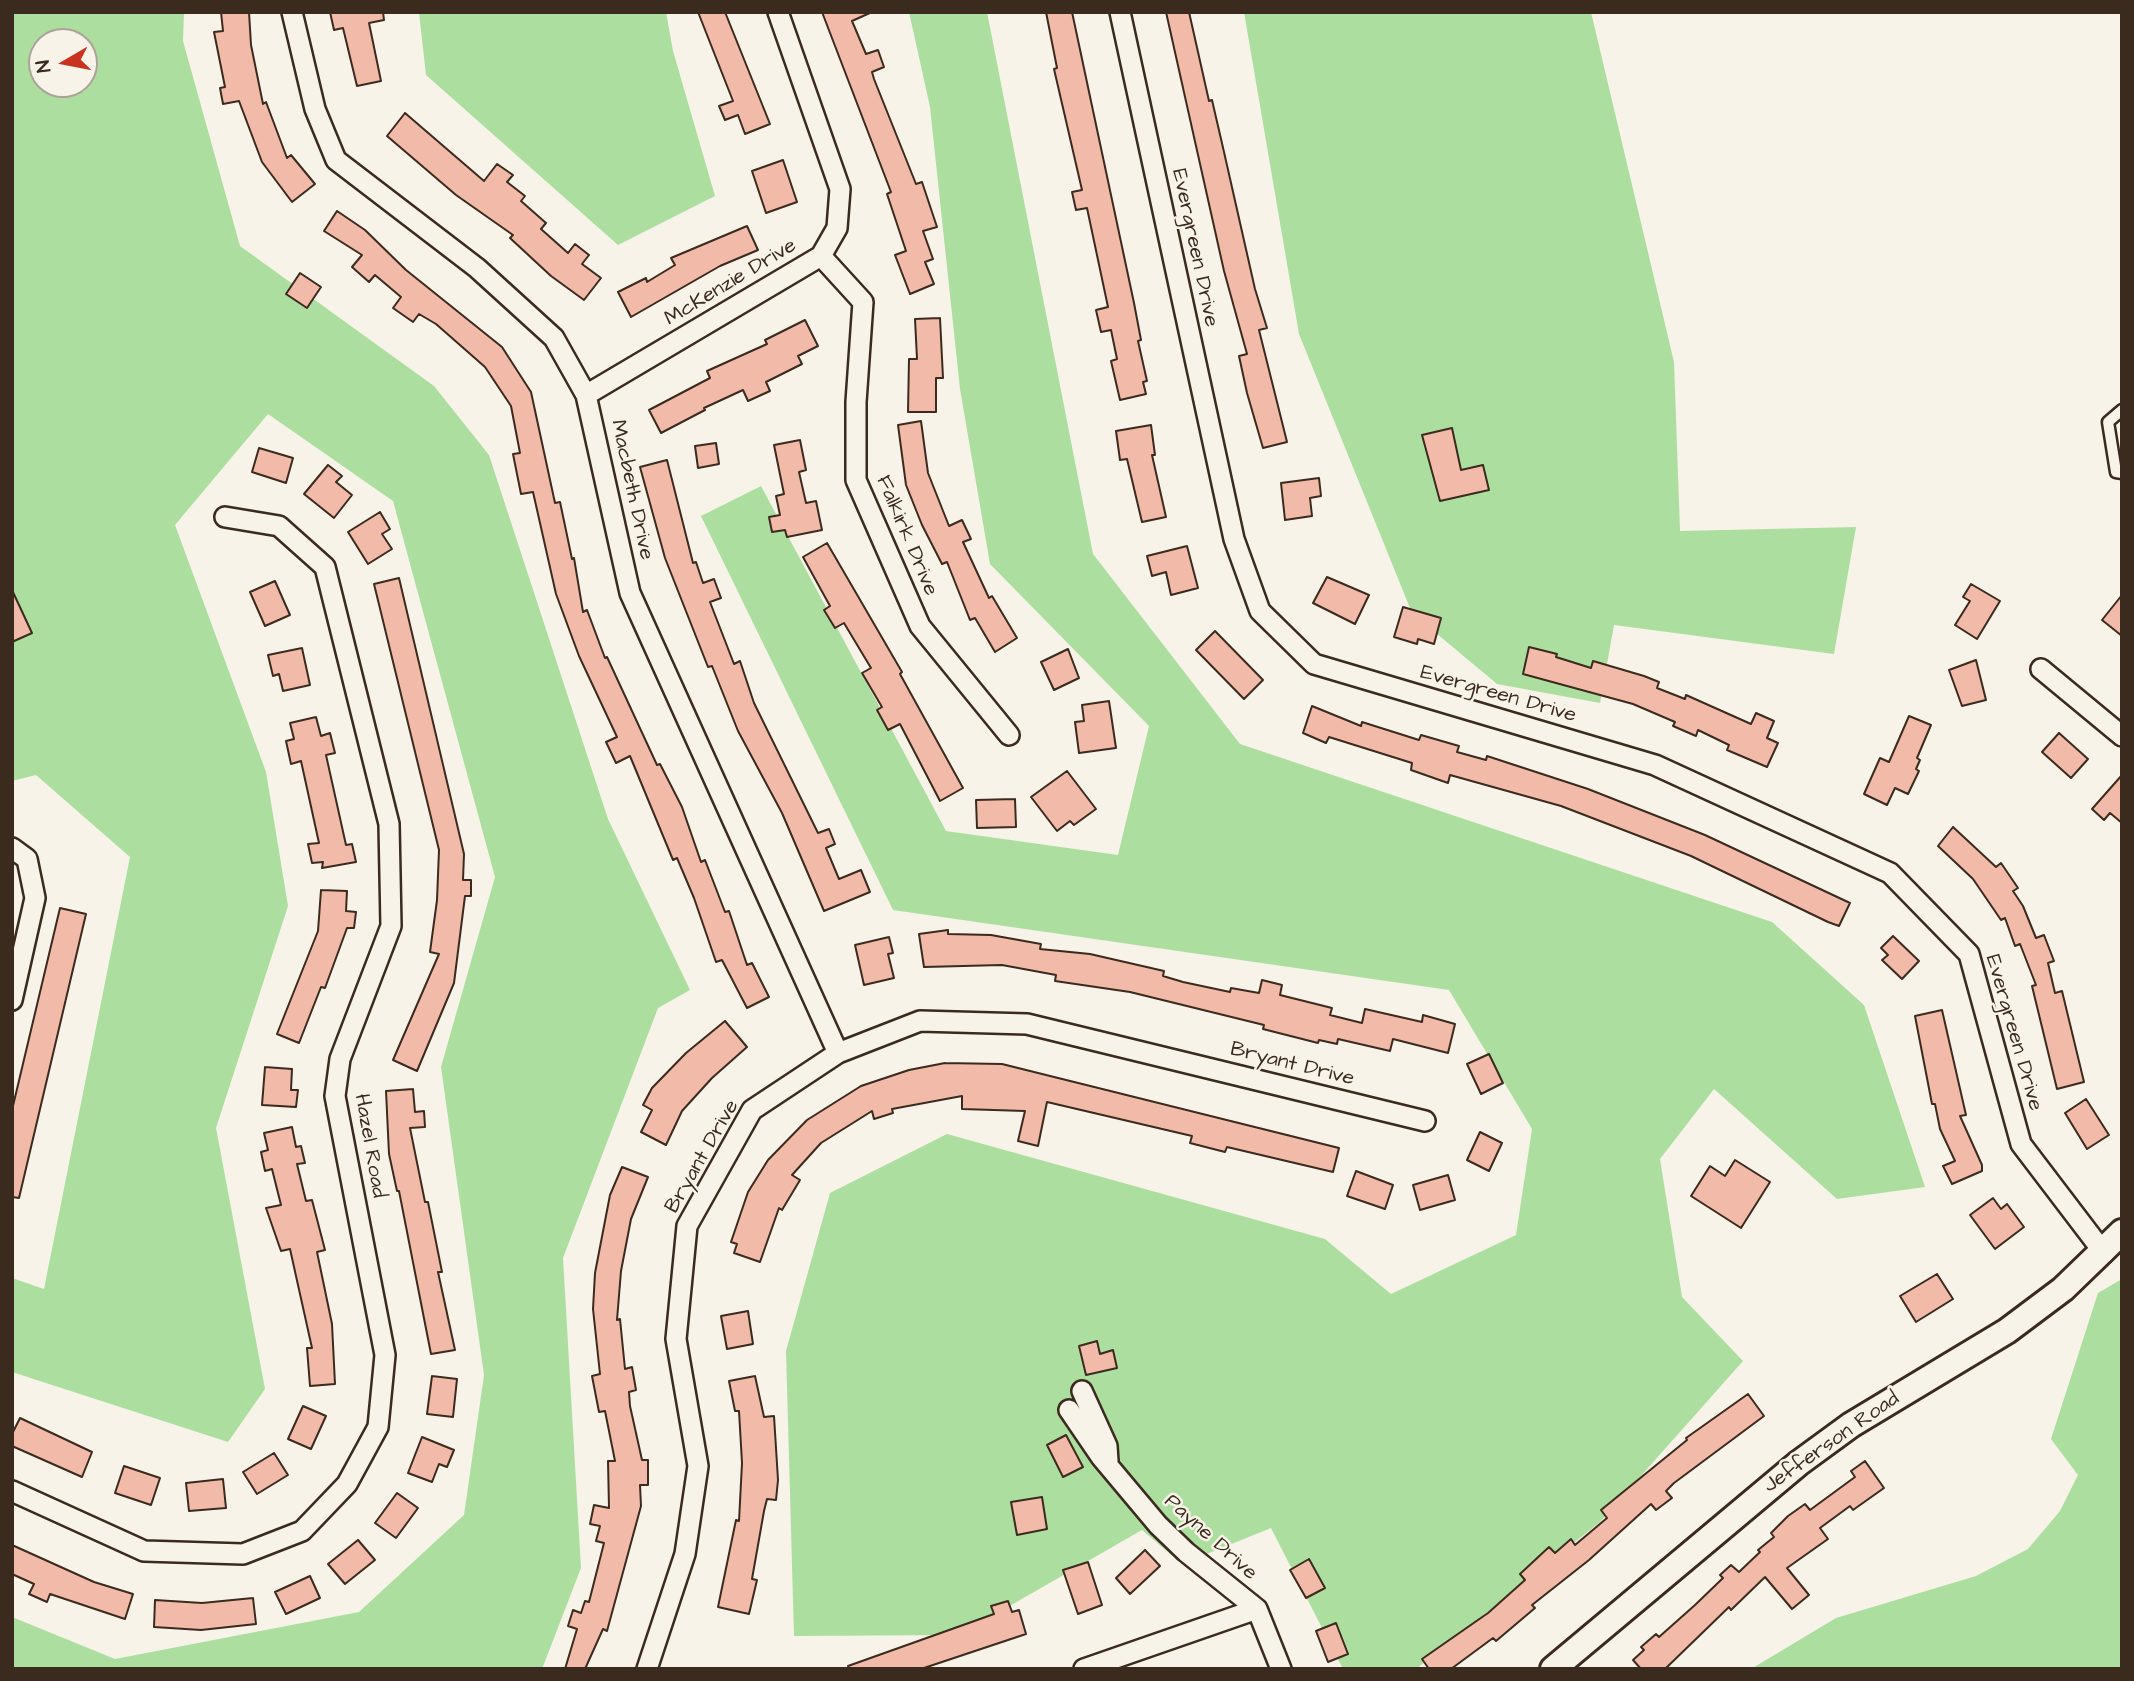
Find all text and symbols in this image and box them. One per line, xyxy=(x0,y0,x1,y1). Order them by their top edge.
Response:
north arrow xyxy=(28,28,98,98)
text: N xyxy=(29,58,58,75)
street label: Evergreen Drive xyxy=(1165,167,1223,329)
street label: McKenzie Drive xyxy=(661,234,801,332)
street label: Macbeth Drive xyxy=(604,418,658,562)
street label: Falkirk Drive xyxy=(869,472,943,600)
street label: Evergreen Drive xyxy=(1417,661,1579,729)
street label: Evergreen Drive xyxy=(1979,952,2047,1114)
street label: Bryant Drive xyxy=(1227,1037,1357,1093)
street label: Hazel Road xyxy=(347,1092,391,1200)
street label: Bryant Drive xyxy=(660,1096,746,1218)
street label: Jefferson Road xyxy=(1759,1387,1905,1499)
street label: Payne Drive xyxy=(1158,1490,1262,1586)

